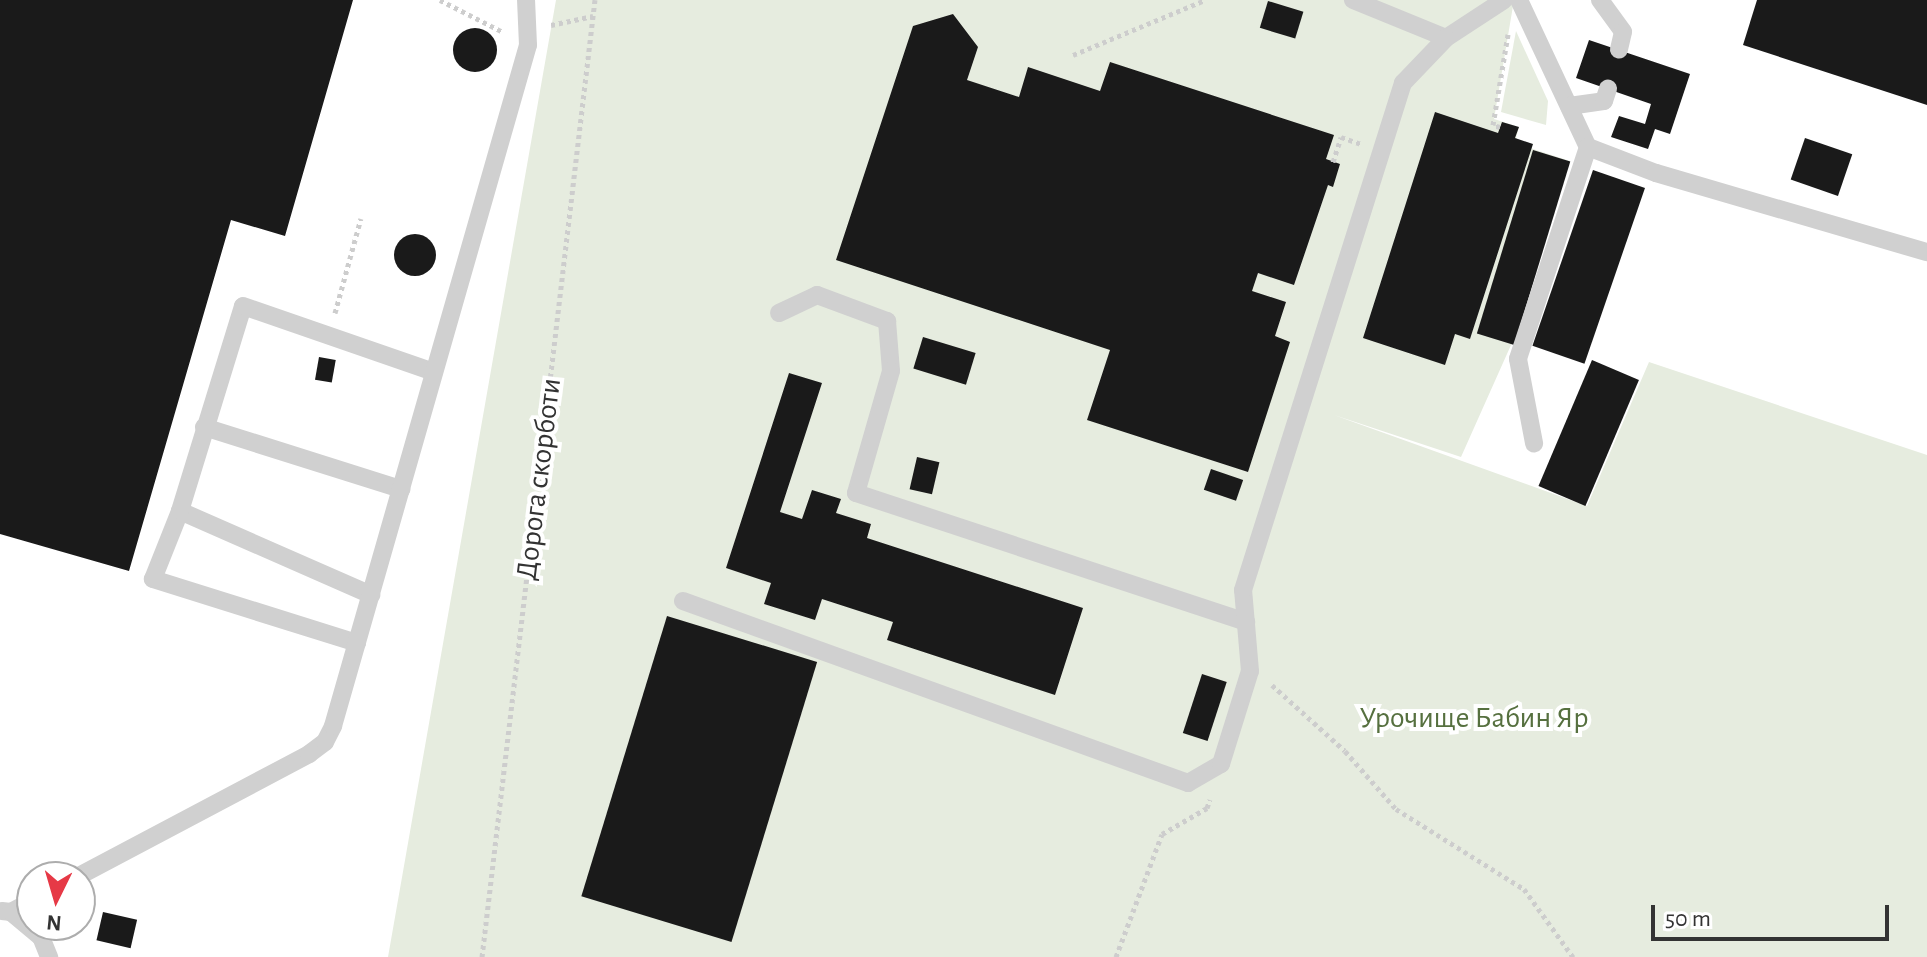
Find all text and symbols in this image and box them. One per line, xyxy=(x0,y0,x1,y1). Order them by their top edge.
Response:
street label: Дорога скорботи xyxy=(509,376,569,582)
park label: Урочище Бабин Яр xyxy=(1359,700,1589,736)
north arrow xyxy=(16,861,96,941)
scale bar xyxy=(1655,889,1893,939)
text: 50 m xyxy=(1665,907,1711,931)
text: N xyxy=(46,911,63,935)

